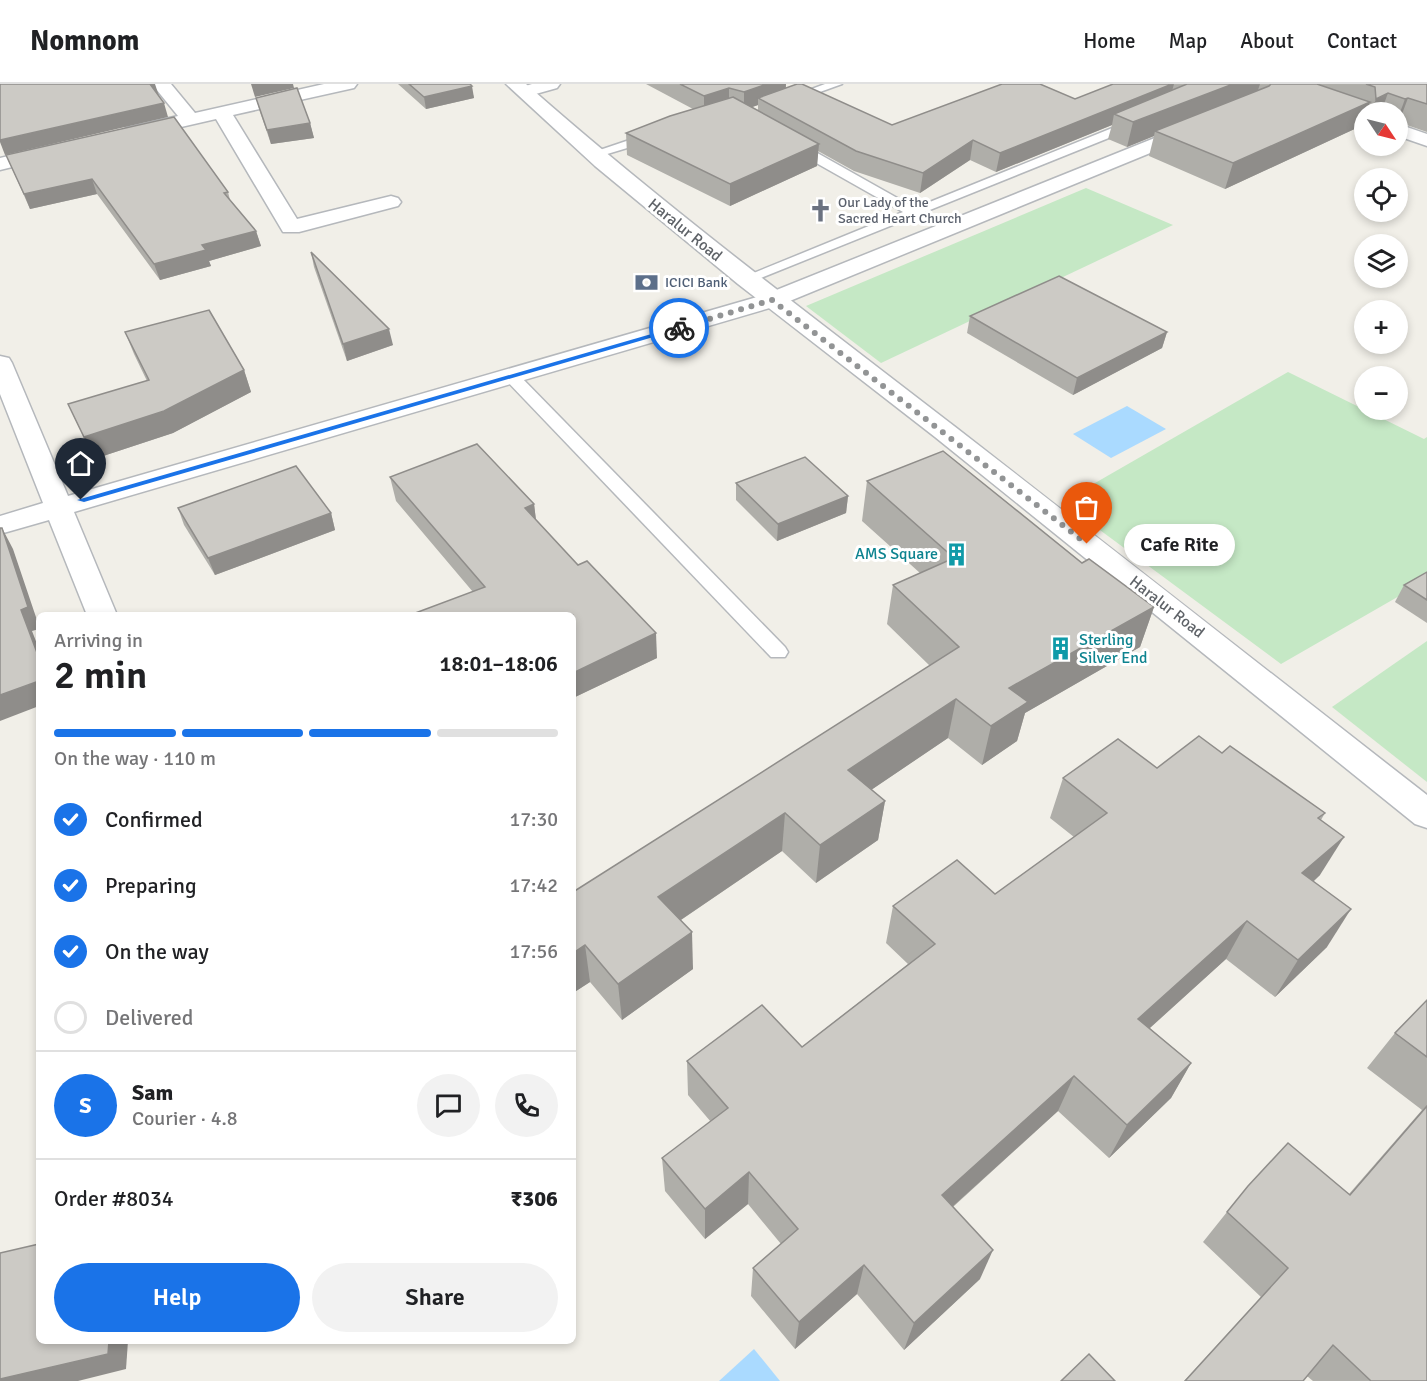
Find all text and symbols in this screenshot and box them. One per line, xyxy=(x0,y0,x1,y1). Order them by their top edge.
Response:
text: Nomnom xyxy=(30,24,139,58)
text: Home xyxy=(1083,28,1136,54)
text: Map xyxy=(1169,28,1207,54)
text: About xyxy=(1240,28,1294,54)
text: Contact xyxy=(1327,28,1397,54)
north arrow xyxy=(1354,102,1408,156)
map controls xyxy=(1354,102,1408,420)
button: locate xyxy=(1354,168,1408,222)
street label: Haralur Road xyxy=(644,194,726,266)
place label: Our Lady of the Sacred Heart Church xyxy=(838,194,962,227)
church icon: Our Lady of the Sacred Heart Church xyxy=(807,197,833,223)
button: layers xyxy=(1354,234,1408,288)
bank icon: ICICI Bank xyxy=(634,269,660,295)
place label: ICICI Bank xyxy=(665,274,728,291)
courier xyxy=(649,298,709,358)
button: + xyxy=(1354,300,1408,354)
icon: bike xyxy=(663,312,696,345)
button: − xyxy=(1354,366,1408,420)
pin xyxy=(55,438,106,500)
icon: home xyxy=(64,447,97,480)
pin xyxy=(1061,482,1112,544)
icon: bag xyxy=(1070,491,1103,524)
callout: Cafe Rite xyxy=(1123,523,1234,565)
text: Cafe Rite xyxy=(1140,532,1219,557)
building icon: AMS Square xyxy=(943,541,969,567)
place label: AMS Square xyxy=(855,544,938,564)
street label: Haralur Road xyxy=(1125,572,1209,642)
text: Arriving in xyxy=(54,628,143,653)
place label: Sterling Silver End xyxy=(1079,630,1148,668)
building icon: Sterling Silver End xyxy=(1048,636,1074,662)
text: 18:01–18:06 xyxy=(440,650,558,677)
text: 2 min xyxy=(54,651,147,699)
text: On the way · 110 m xyxy=(54,746,216,771)
icon: check xyxy=(54,803,87,836)
text: Confirmed xyxy=(105,806,203,833)
text: 17:30 xyxy=(509,807,558,832)
icon: check xyxy=(54,869,87,902)
text: Preparing xyxy=(105,872,197,899)
text: 17:42 xyxy=(509,873,558,898)
icon: check xyxy=(54,935,87,968)
text: On the way xyxy=(105,938,209,965)
text: 17:56 xyxy=(509,939,558,964)
text: Delivered xyxy=(105,1004,193,1031)
button: chat xyxy=(417,1074,480,1137)
button: phone xyxy=(495,1074,558,1137)
text: Sam xyxy=(132,1079,173,1106)
text: S xyxy=(79,1092,92,1119)
text: Courier · 4.8 xyxy=(132,1106,238,1131)
text: Order #8034 xyxy=(54,1185,174,1212)
text: ₹306 xyxy=(510,1185,558,1212)
button: Help xyxy=(54,1263,300,1332)
button: Share xyxy=(312,1263,558,1332)

